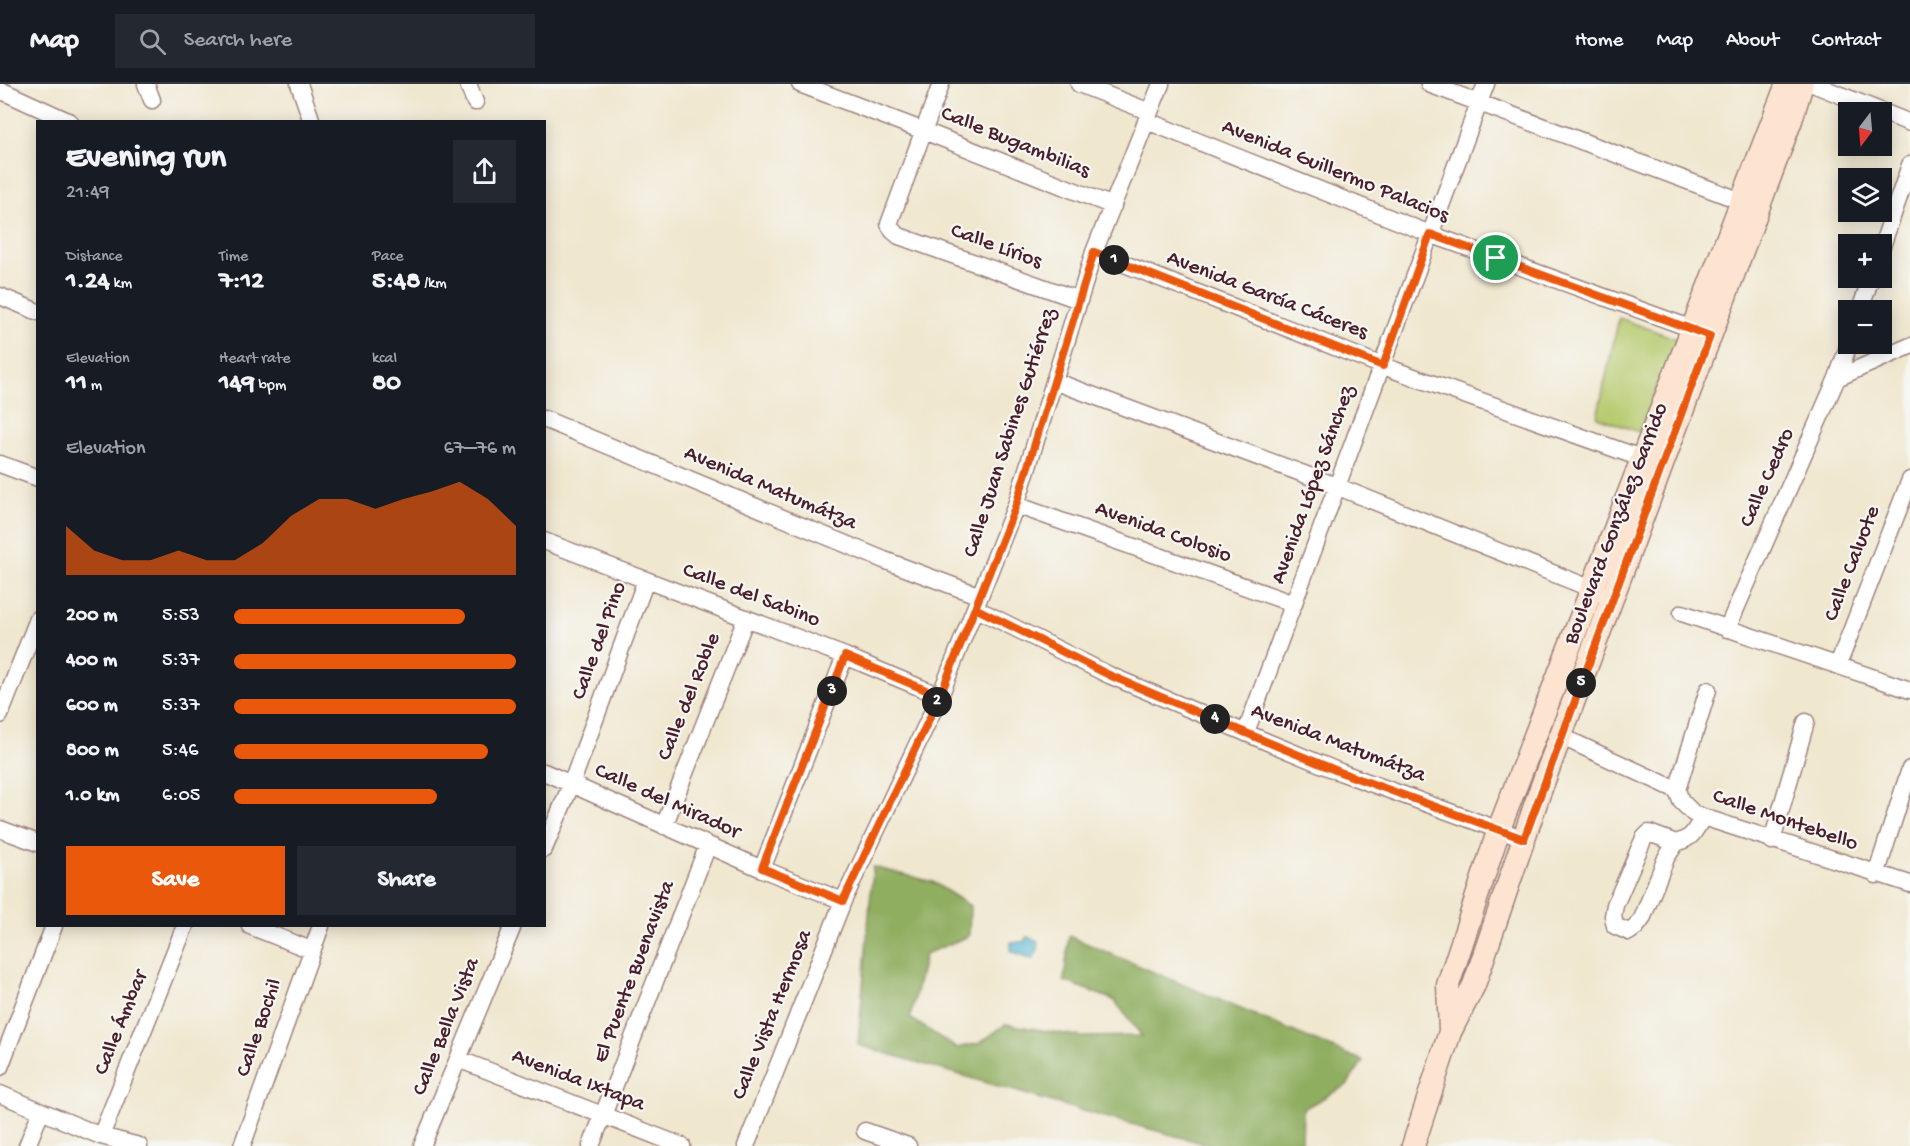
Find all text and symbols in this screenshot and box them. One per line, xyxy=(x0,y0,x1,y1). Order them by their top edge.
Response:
search box xyxy=(115,14,535,68)
text: Map xyxy=(30,25,79,58)
icon: search xyxy=(136,25,169,58)
text: Search here xyxy=(184,28,292,54)
text: Home xyxy=(1575,29,1623,54)
text: Map xyxy=(1656,29,1693,54)
text: About xyxy=(1726,29,1779,54)
text: Contact xyxy=(1812,29,1880,54)
street label: Calle Bugambilias xyxy=(937,101,1094,185)
north arrow xyxy=(1838,102,1892,156)
map controls xyxy=(1838,102,1892,354)
street label: Avenida Guillermo Palacios xyxy=(1218,114,1453,230)
text: Evening run xyxy=(66,140,226,178)
button: share xyxy=(453,140,516,203)
button: layers xyxy=(1838,168,1892,222)
text: 21:49 xyxy=(66,182,110,205)
street label: Calle Lírios xyxy=(947,218,1046,276)
pin xyxy=(1470,232,1521,283)
button: + xyxy=(1838,234,1892,288)
icon: arrive xyxy=(1479,241,1512,274)
pin: 1 xyxy=(1099,245,1129,275)
street label: Avenida García Cáceres xyxy=(1163,246,1372,347)
text: Distance xyxy=(66,248,123,267)
text: Time xyxy=(219,248,248,267)
text: Pace xyxy=(372,248,403,267)
text: 1 xyxy=(1111,250,1117,269)
text: 1.24 xyxy=(66,267,110,298)
text: 7:12 xyxy=(219,267,264,298)
text: 5:48 xyxy=(372,267,420,298)
text: km xyxy=(110,275,132,294)
text: /km xyxy=(420,275,447,294)
button: − xyxy=(1838,300,1892,354)
street label: Calle Juan Sabines Gutiérrez xyxy=(958,304,1064,561)
text: Elevation xyxy=(66,350,130,369)
text: Heart rate xyxy=(219,350,291,369)
text: kcal xyxy=(372,350,397,369)
text: 11 xyxy=(66,369,87,400)
text: 149 xyxy=(219,369,255,400)
text: 80 xyxy=(372,369,401,400)
text: m xyxy=(87,377,102,396)
text: bpm xyxy=(255,377,286,396)
street label: Avenida López Sánchez xyxy=(1266,381,1362,588)
street label: Boulevard González Garrido xyxy=(1559,400,1675,649)
street label: Calle Cedro xyxy=(1735,424,1801,532)
text: Elevation xyxy=(66,438,146,461)
text: 67–76 m xyxy=(444,438,516,461)
street label: Avenida Matumátza xyxy=(680,441,861,537)
street label: Avenida Colosio xyxy=(1091,496,1235,570)
street label: Calle Caluote xyxy=(1819,502,1887,625)
street label: Calle del Sabino xyxy=(678,558,824,634)
street label: Calle del Pino xyxy=(567,579,633,703)
text: 200 m xyxy=(66,605,117,628)
text: 5:53 xyxy=(162,605,200,628)
street label: Calle del Roble xyxy=(653,629,728,765)
text: 400 m xyxy=(66,650,117,673)
text: 5:37 xyxy=(162,650,200,673)
pin: 5 xyxy=(1566,668,1596,698)
text: 5 xyxy=(1577,673,1585,692)
pin: 3 xyxy=(817,676,847,706)
text: 3 xyxy=(828,681,836,700)
pin: 2 xyxy=(922,687,952,717)
text: 2 xyxy=(933,692,941,711)
text: 600 m xyxy=(66,695,118,718)
text: 5:37 xyxy=(162,695,200,718)
street label: Avenida Matumátza xyxy=(1247,699,1430,790)
pin: 4 xyxy=(1200,704,1230,734)
text: 4 xyxy=(1211,709,1219,728)
text: 800 m xyxy=(66,740,119,763)
text: 5:46 xyxy=(162,740,198,763)
street label: Calle del Mirador xyxy=(590,758,746,847)
street label: Calle Montebello xyxy=(1709,784,1861,858)
text: 1.0 km xyxy=(66,785,120,808)
text: 6:05 xyxy=(162,785,200,808)
button: Save xyxy=(66,846,285,915)
button: Share xyxy=(297,846,516,915)
street label: El Puente Buenavista xyxy=(588,877,682,1067)
street label: Calle Vista Hermosa xyxy=(727,926,819,1104)
street label: Calle Bella Vista xyxy=(408,954,487,1100)
street label: Calle Ámbar xyxy=(89,965,156,1079)
street label: Calle Bochil xyxy=(231,975,289,1080)
street label: Avenida Ixtapa xyxy=(508,1044,649,1119)

